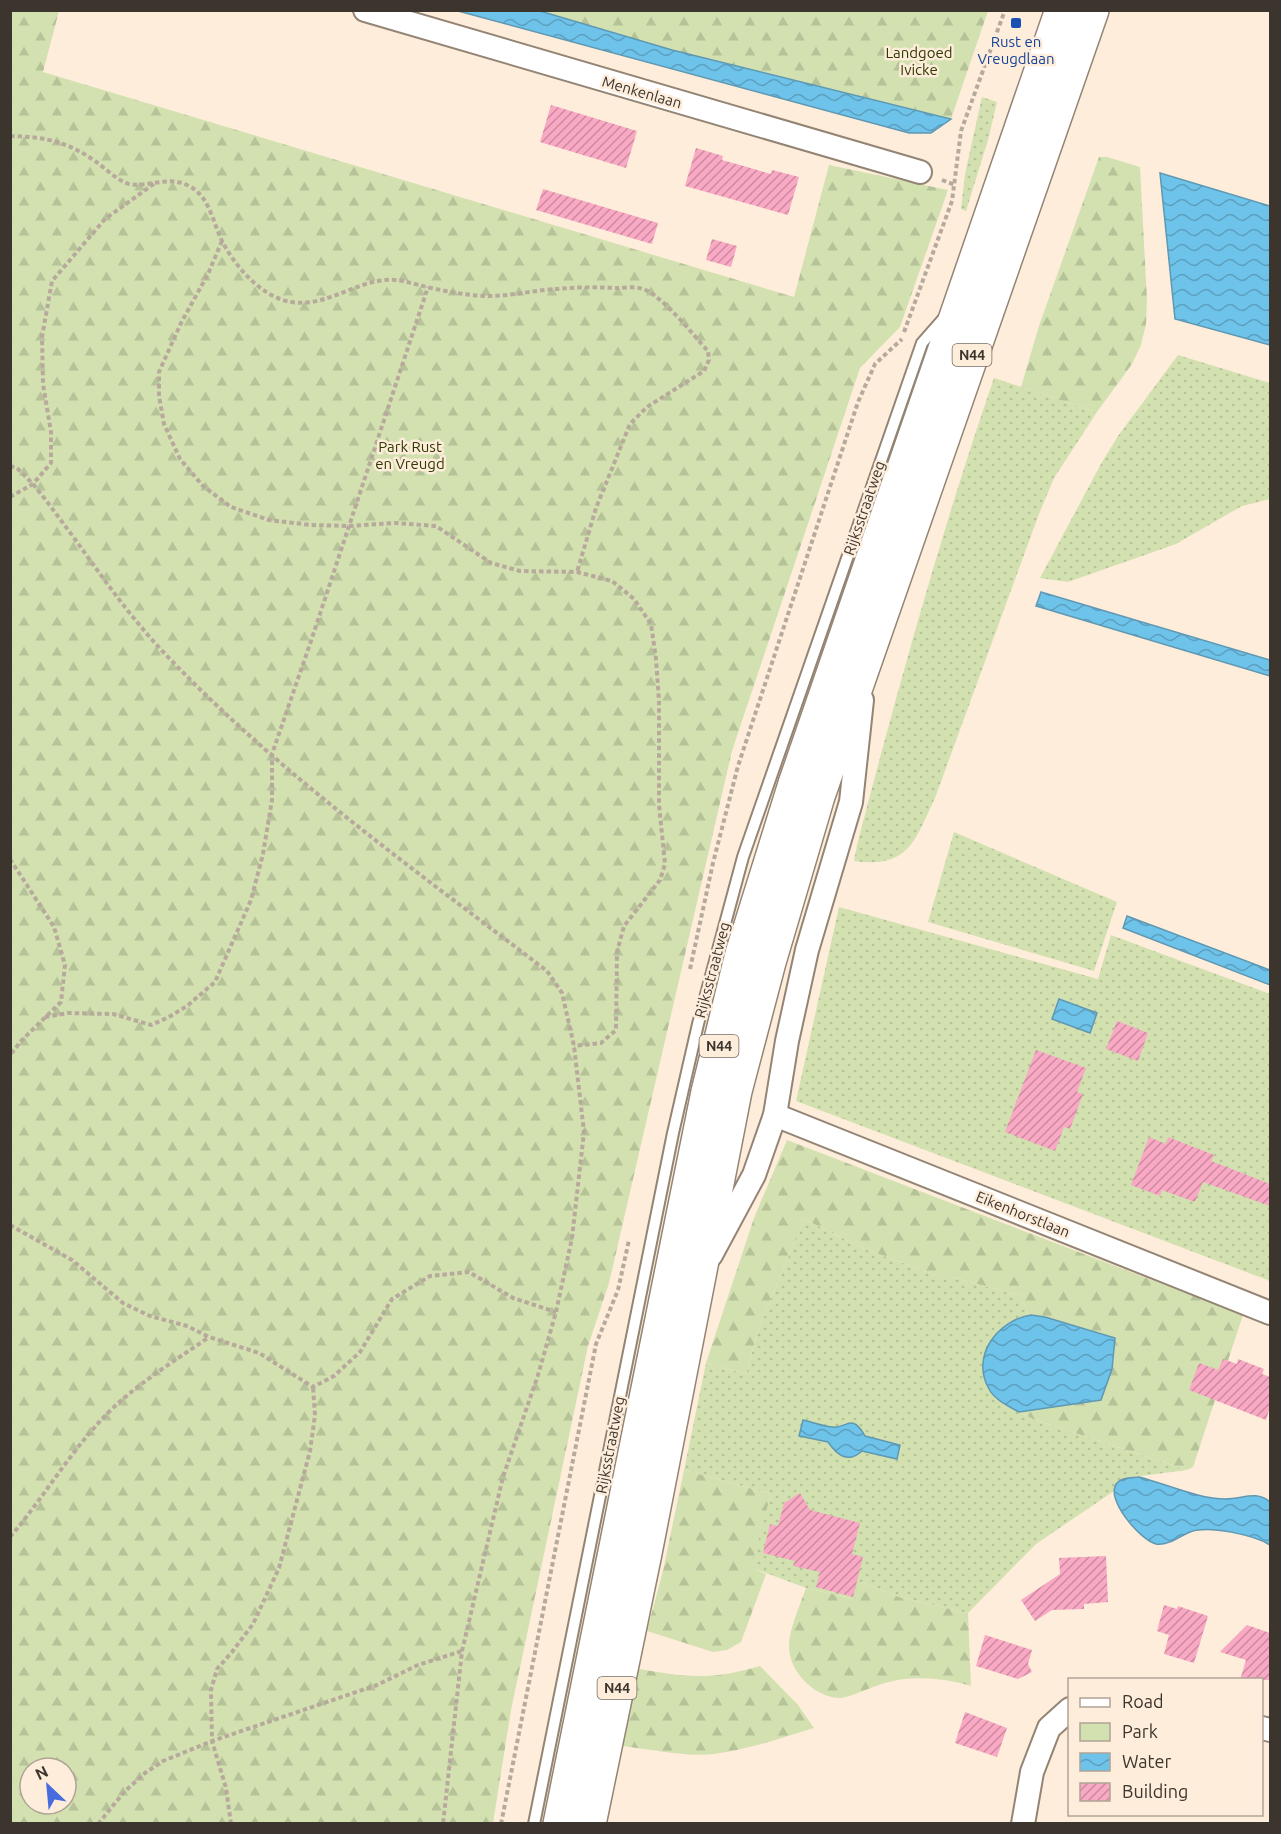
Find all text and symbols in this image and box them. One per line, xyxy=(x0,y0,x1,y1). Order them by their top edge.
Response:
marker: Rust en Vreugdlaan xyxy=(1009,16,1023,30)
place label: Rust en Vreugdlaan xyxy=(977,33,1055,67)
park label: Landgoed Ivicke xyxy=(885,44,953,78)
street label: Menkenlaan xyxy=(600,73,684,111)
road number: N44 xyxy=(952,344,992,366)
park label: Park Rust en Vreugd xyxy=(375,438,445,472)
street label: Rijksstraatweg xyxy=(840,459,888,557)
street label: Rijksstraatweg xyxy=(691,920,733,1020)
road number: N44 xyxy=(700,1035,738,1057)
street label: Eikenhorstlaan xyxy=(974,1187,1072,1241)
street label: Rijksstraatweg xyxy=(592,1395,628,1495)
road number: N44 xyxy=(598,1677,636,1699)
legend xyxy=(1068,1678,1263,1816)
text: Road xyxy=(1122,1691,1164,1711)
text: Park xyxy=(1122,1721,1158,1741)
text: Water xyxy=(1122,1751,1172,1771)
north arrow xyxy=(18,1756,78,1816)
text: N xyxy=(32,1762,51,1783)
text: Building xyxy=(1122,1781,1188,1801)

